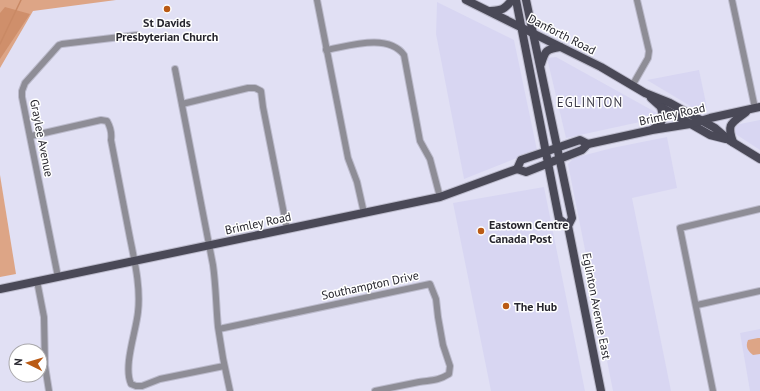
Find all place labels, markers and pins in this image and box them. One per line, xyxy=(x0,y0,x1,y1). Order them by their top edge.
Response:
marker: St Davids Presbyterian Church xyxy=(162,4,172,14)
place label: St Davids Presbyterian Church xyxy=(116,15,218,44)
place label: Eastown Centre Canada Post xyxy=(489,217,568,246)
marker: Eastown Centre Canada Post xyxy=(476,226,486,236)
place label: The Hub xyxy=(514,299,558,314)
marker: The Hub xyxy=(501,301,511,311)

